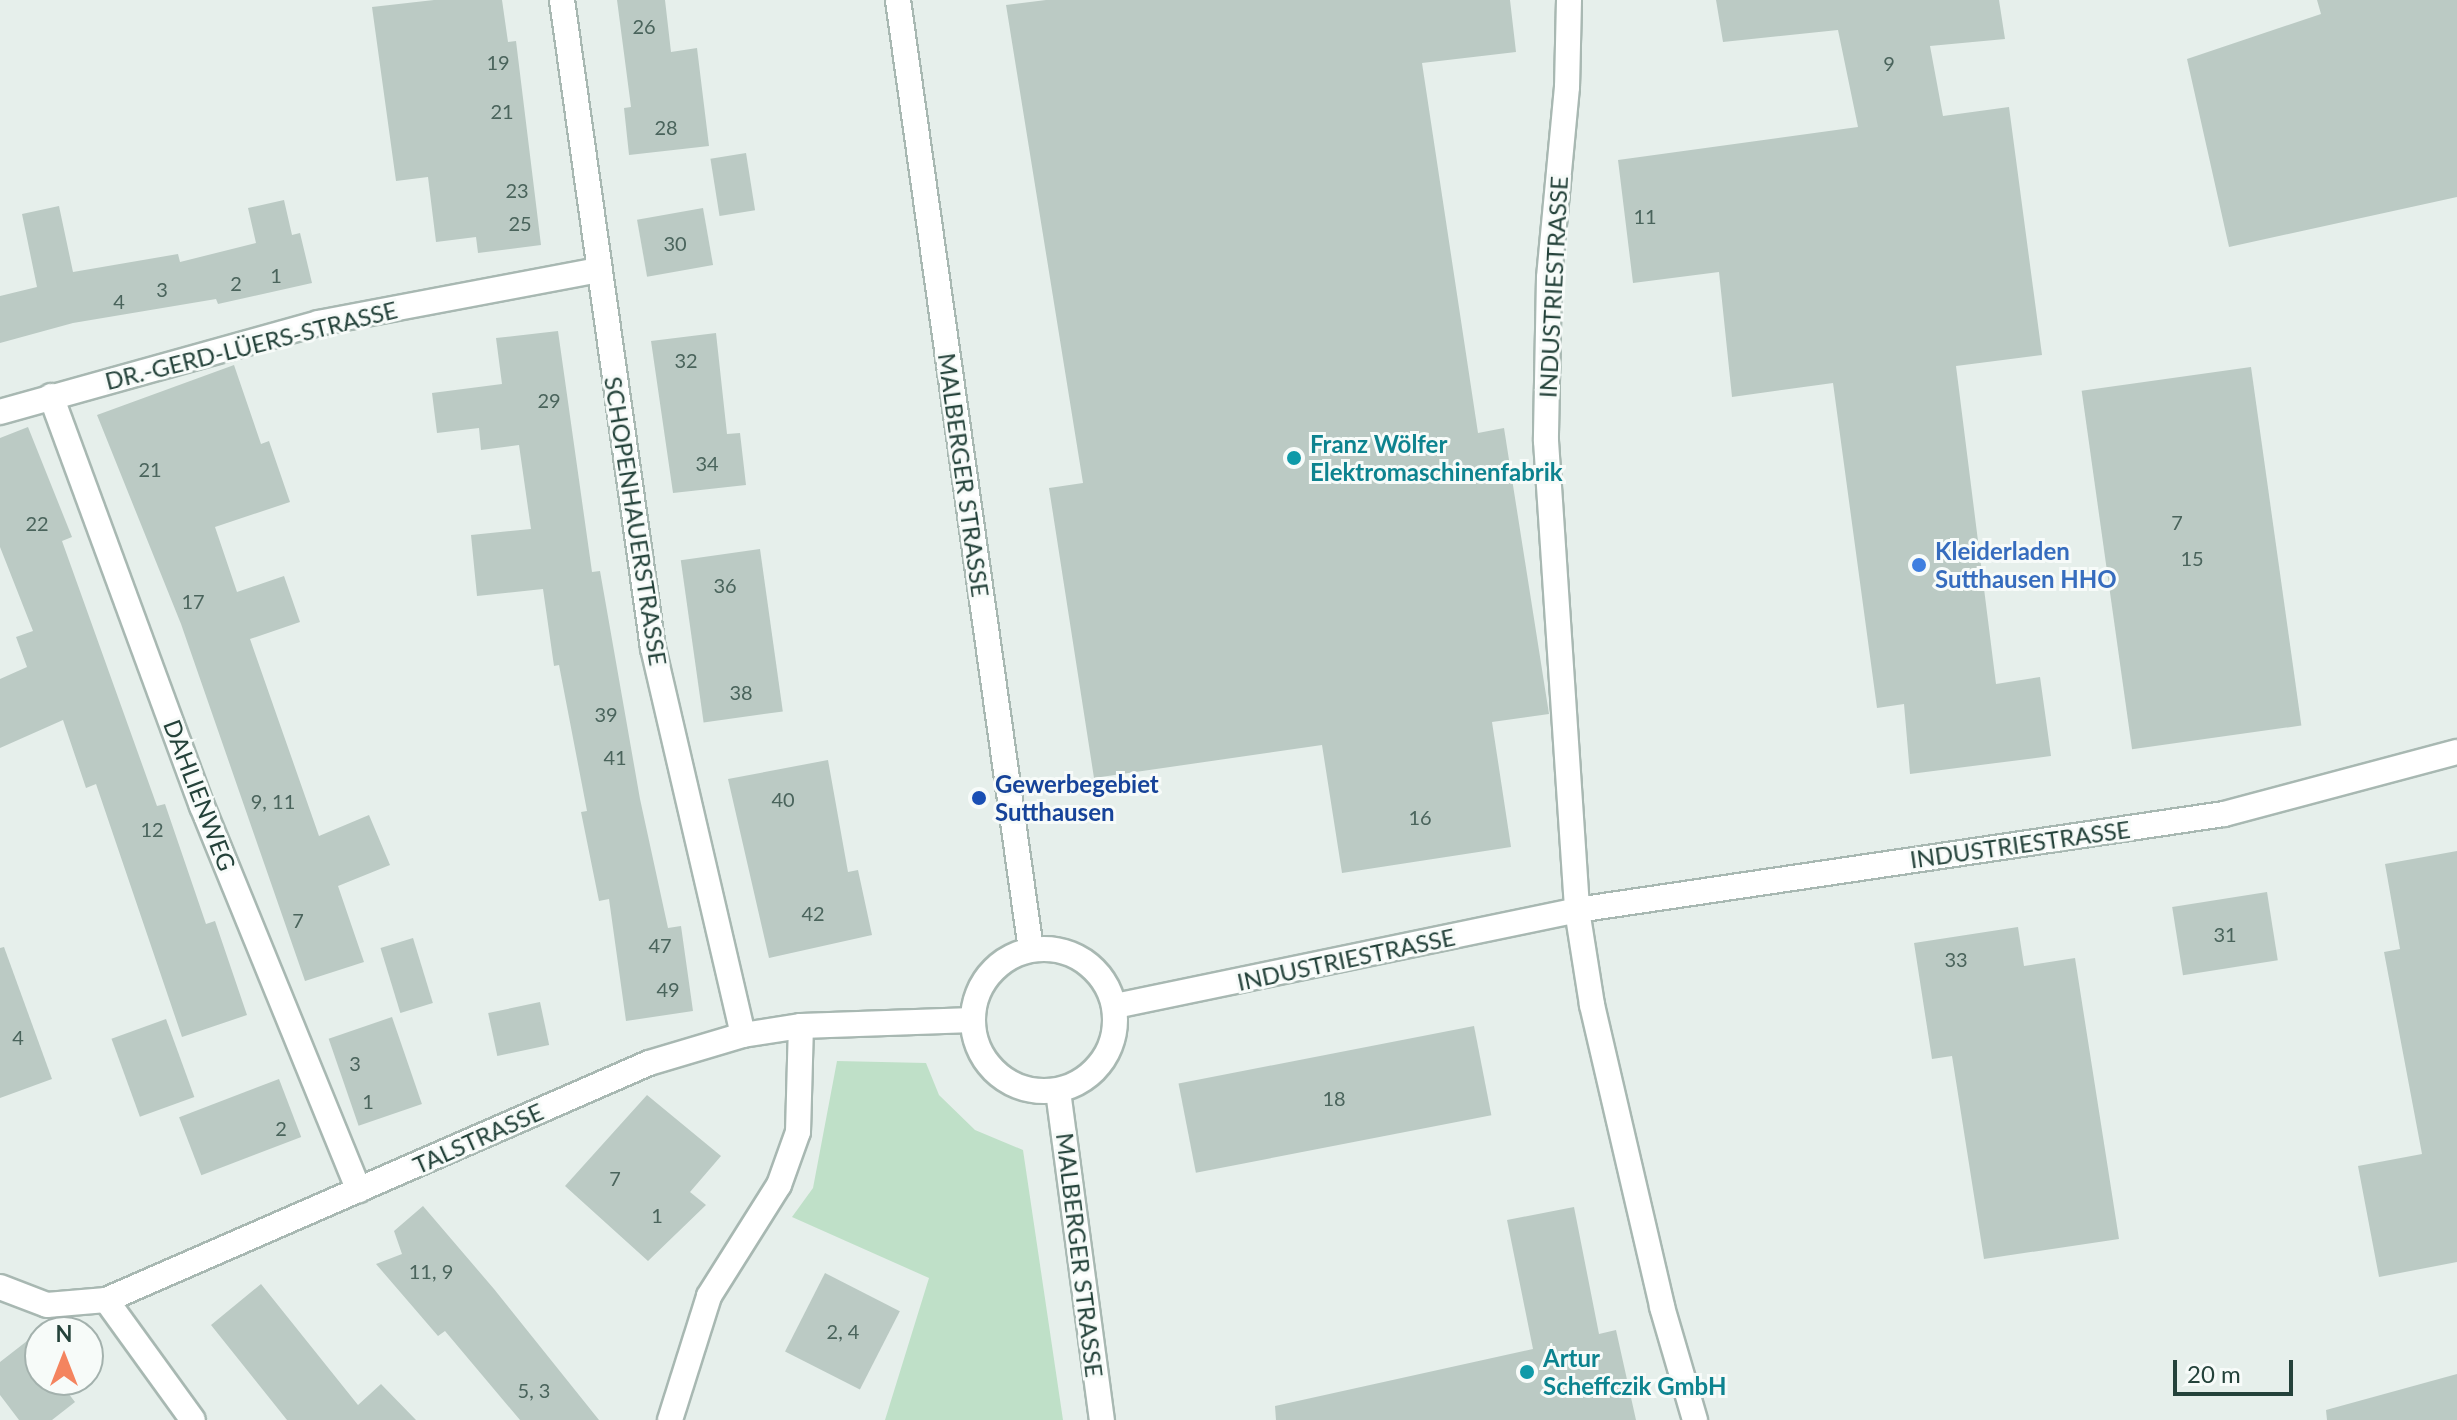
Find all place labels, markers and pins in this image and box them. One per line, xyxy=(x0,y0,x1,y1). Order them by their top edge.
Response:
place label: Franz Wölfer Elektromaschinenfabrik xyxy=(1310,430,1563,486)
marker: Franz Wölfer Elektromaschinenfabrik xyxy=(1285,449,1303,467)
place label: Kleiderladen Sutthausen HHO xyxy=(1935,537,2117,593)
marker: Kleiderladen Sutthausen HHO xyxy=(1910,556,1928,574)
place label: Gewerbegebiet Sutthausen xyxy=(995,770,1159,826)
marker: Gewerbegebiet Sutthausen xyxy=(970,789,988,807)
place label: Artur Scheffczik GmbH xyxy=(1543,1344,1726,1400)
marker: Artur Scheffczik GmbH xyxy=(1518,1363,1536,1381)

